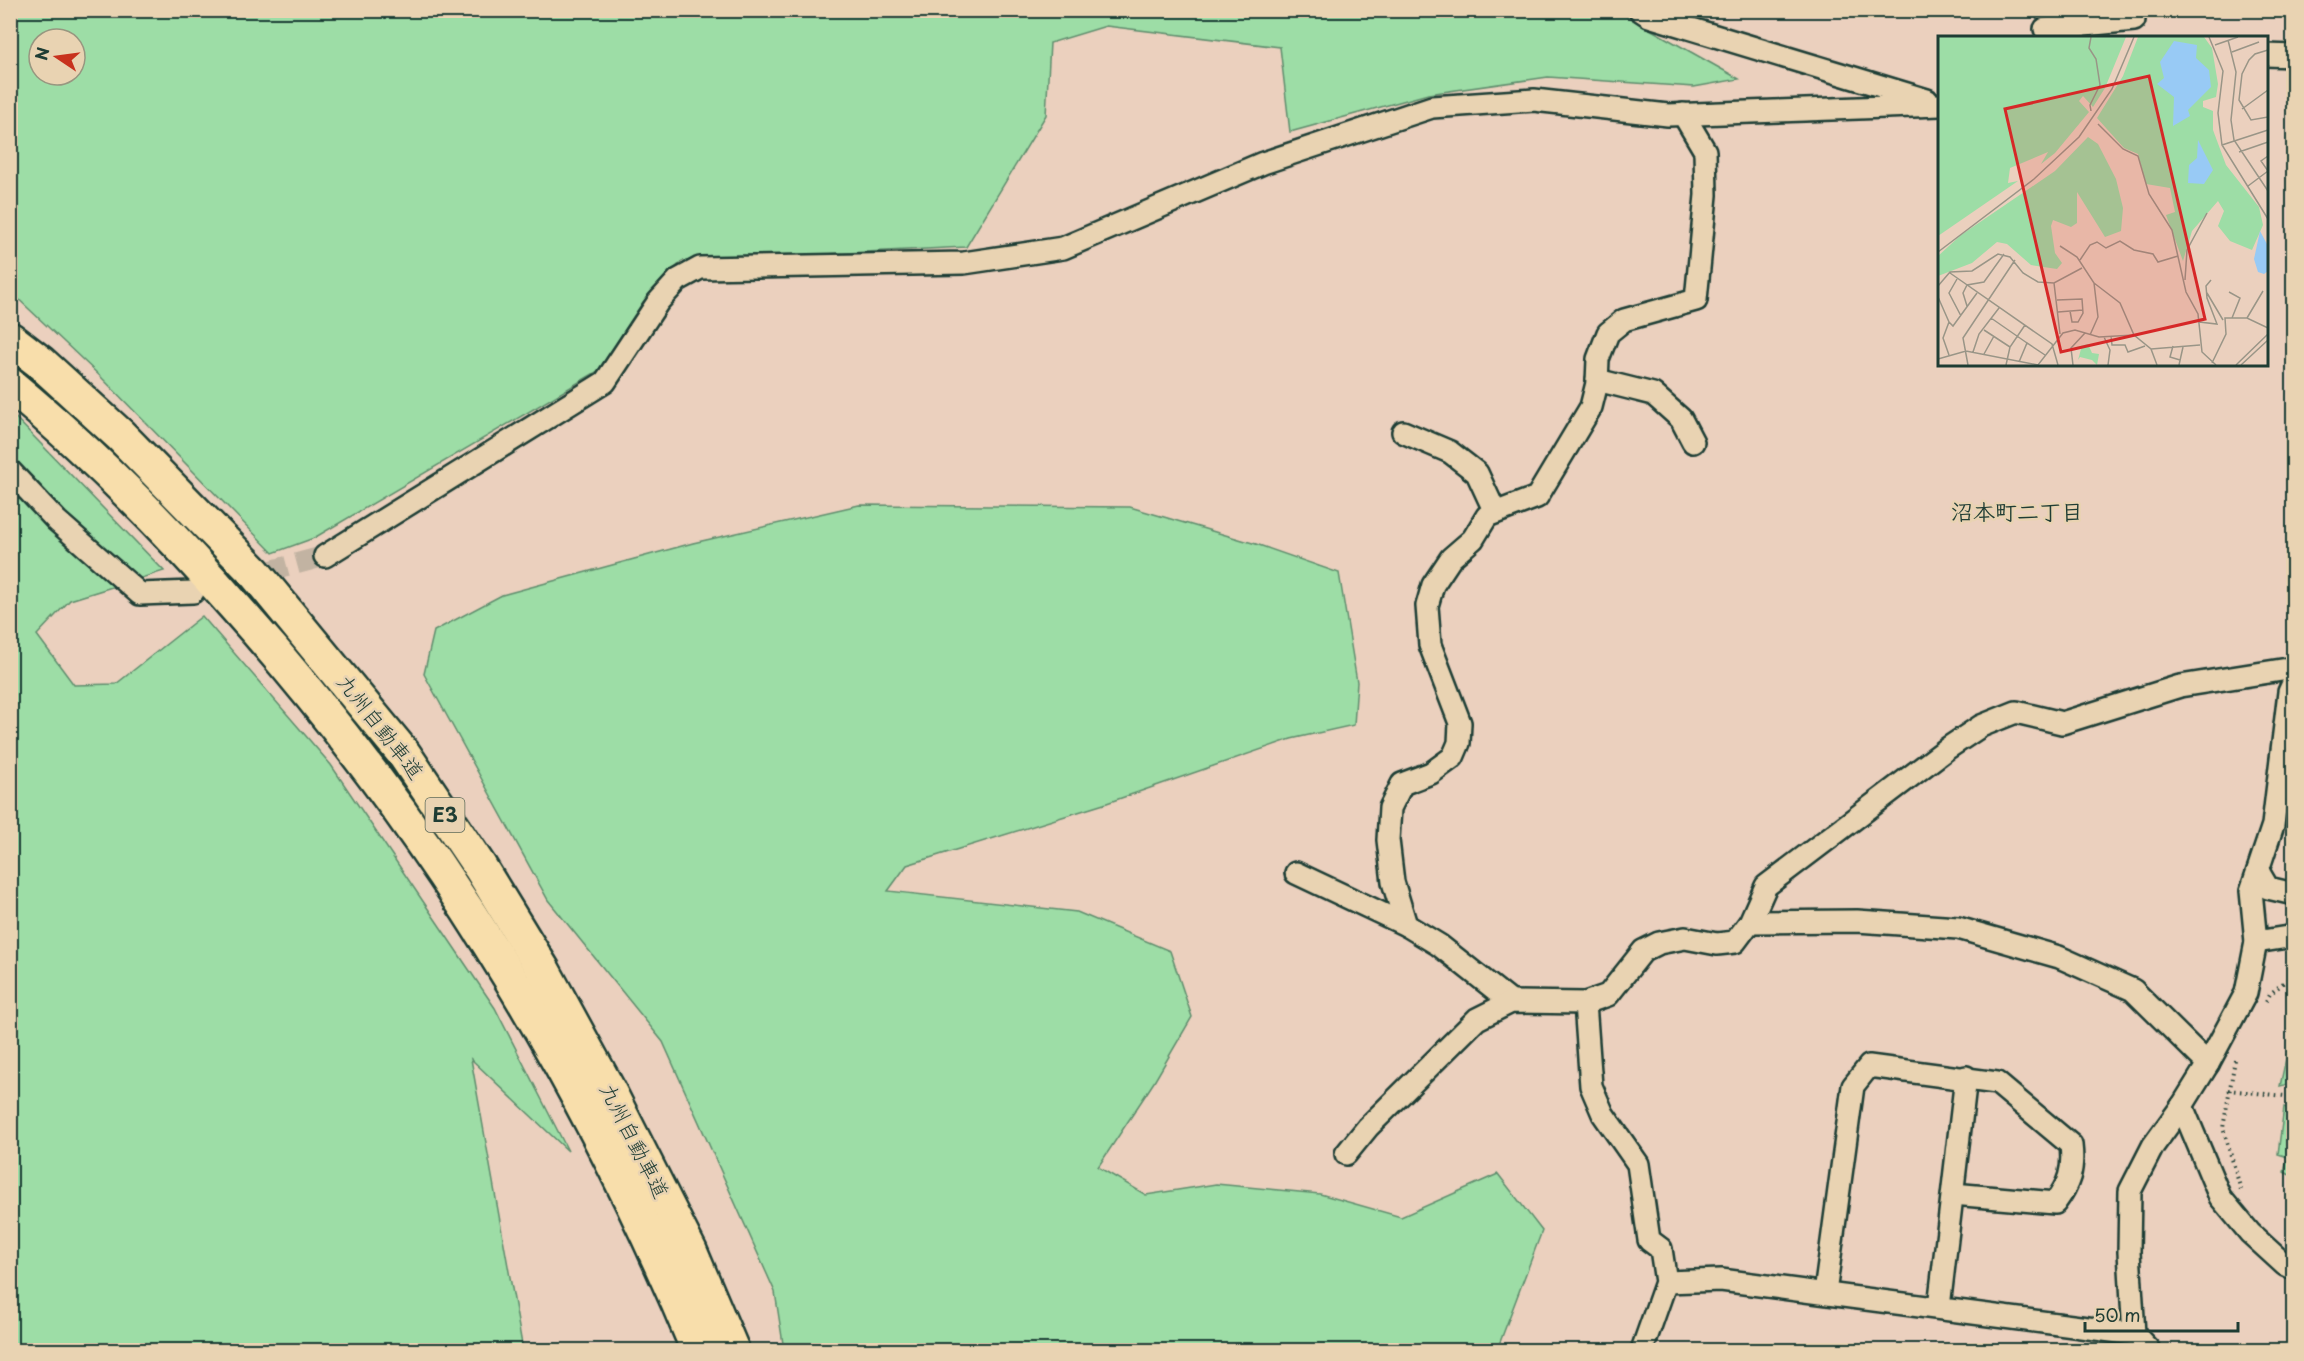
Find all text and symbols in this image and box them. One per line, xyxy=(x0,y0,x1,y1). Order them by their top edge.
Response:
north arrow xyxy=(27,27,87,87)
inset map xyxy=(1938,36,2268,366)
text: N xyxy=(28,45,55,62)
district label: 沼本町二丁目 xyxy=(1951,494,2083,527)
street label: 九州自動車道 xyxy=(330,666,433,785)
road number: E3 xyxy=(426,798,464,832)
street label: 九州自動車道 xyxy=(593,1077,679,1203)
scale bar xyxy=(2085,1295,2238,1333)
text: 50 m xyxy=(2094,1301,2141,1328)

